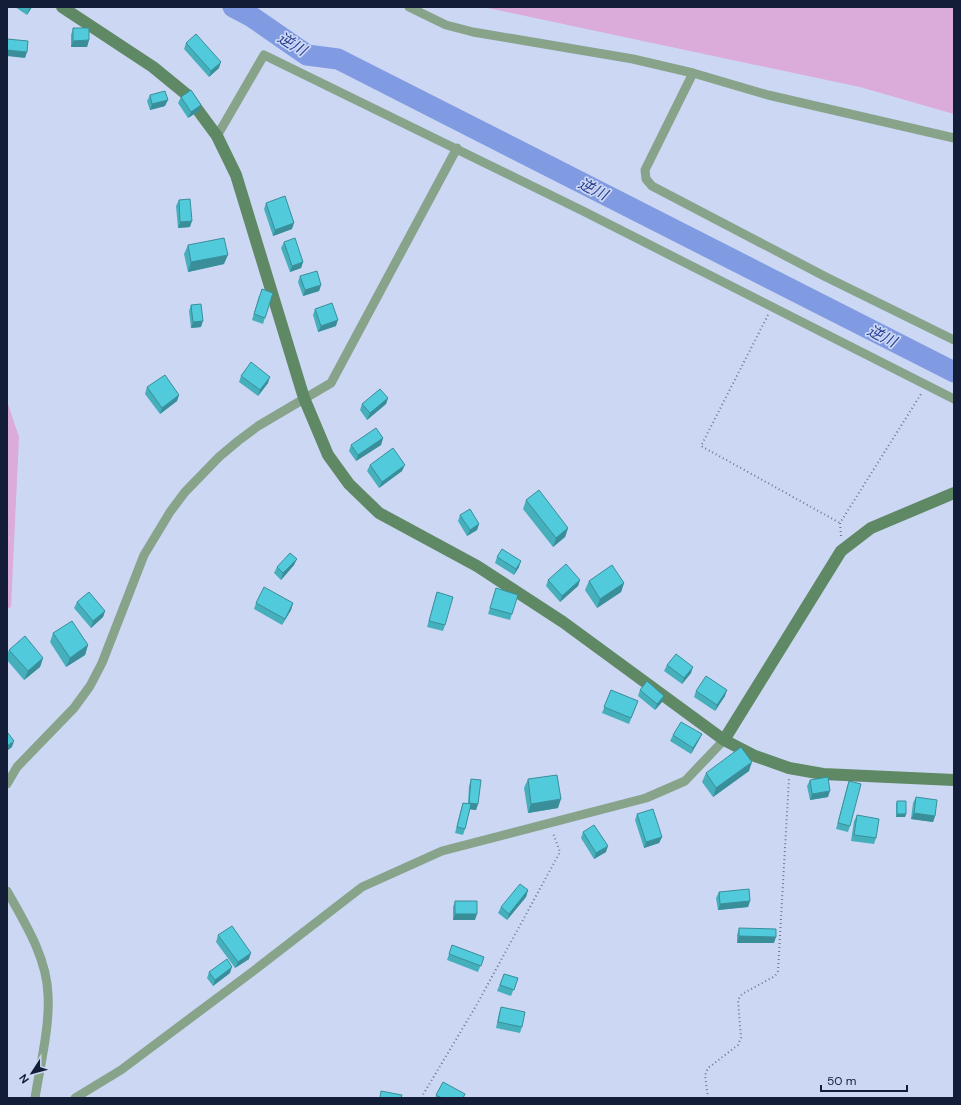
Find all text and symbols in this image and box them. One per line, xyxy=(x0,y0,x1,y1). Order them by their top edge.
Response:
water label: 逆川 xyxy=(274,28,312,61)
water label: 逆川 xyxy=(575,173,613,206)
water label: 逆川 xyxy=(864,320,902,353)
north arrow xyxy=(12,1053,52,1093)
scale bar xyxy=(821,1067,907,1093)
text: N xyxy=(16,1072,32,1086)
text: 50 m xyxy=(827,1073,856,1089)

